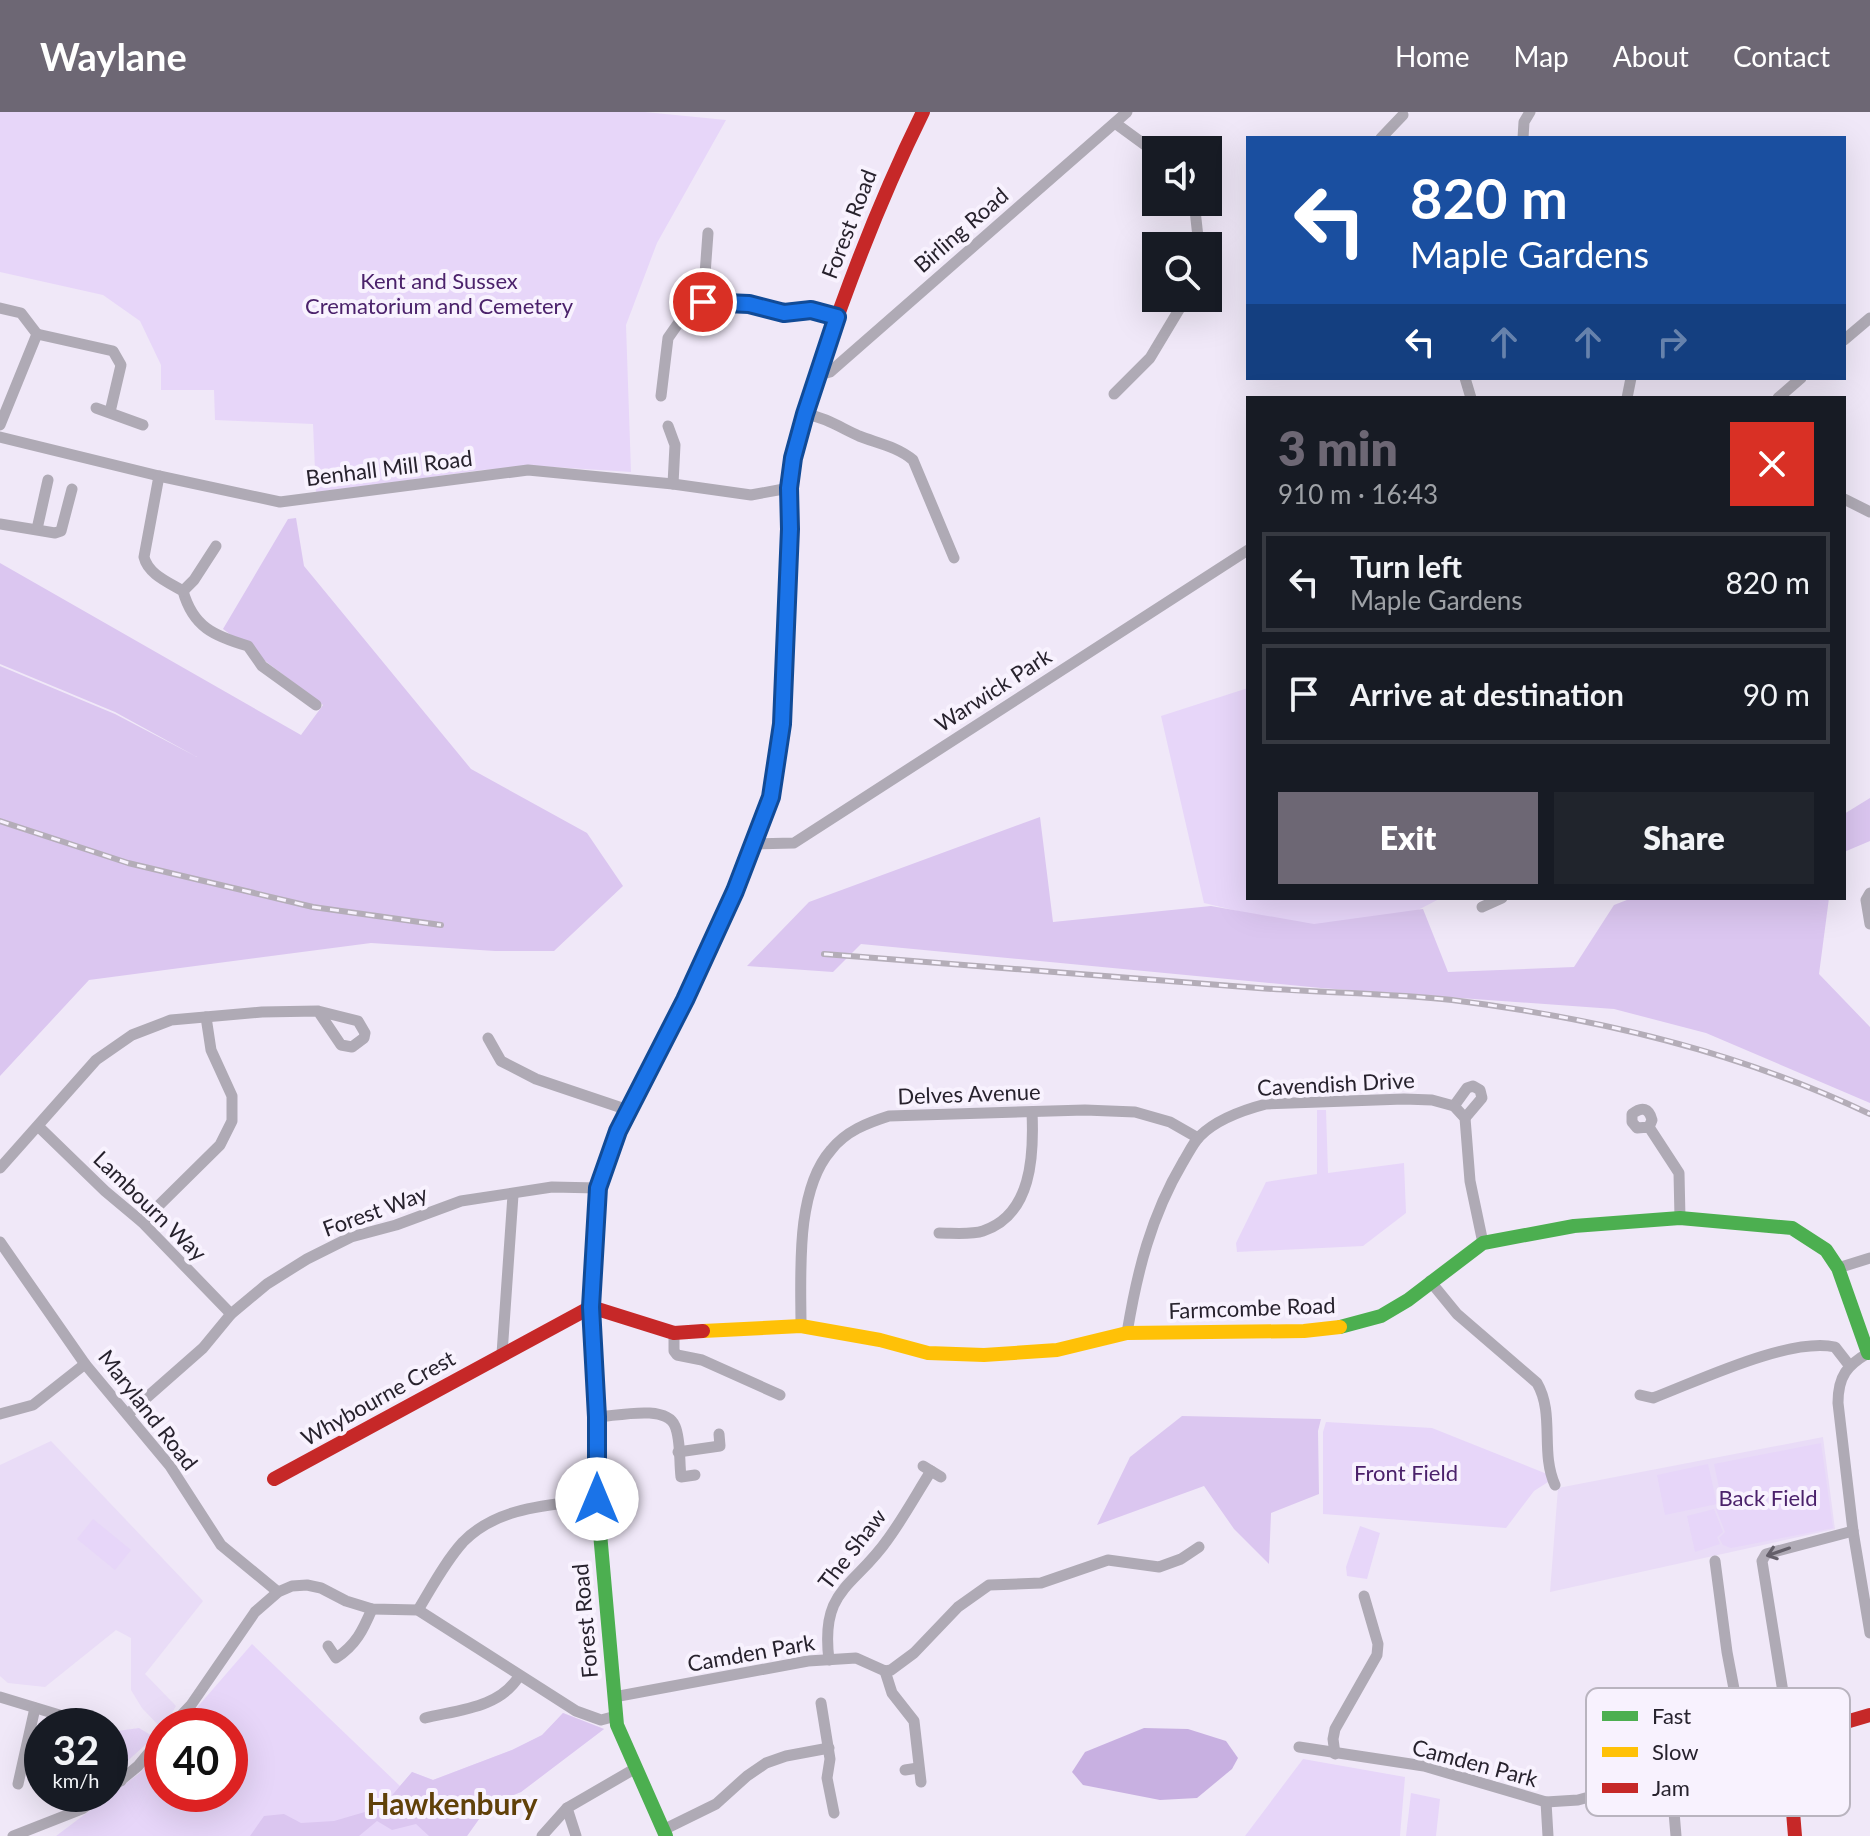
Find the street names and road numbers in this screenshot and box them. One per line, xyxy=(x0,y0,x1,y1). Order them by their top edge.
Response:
street label: Forest Road xyxy=(815,165,882,282)
street label: Birling Road xyxy=(908,181,1013,278)
street label: Benhall Mill Road xyxy=(304,444,474,491)
street label: Warwick Park xyxy=(929,642,1057,737)
street label: Cavendish Drive xyxy=(1256,1066,1415,1101)
street label: Delves Avenue xyxy=(897,1078,1041,1109)
street label: Lambourn Way xyxy=(88,1145,213,1267)
street label: Forest Way xyxy=(319,1179,431,1242)
street label: Farmcombe Road xyxy=(1168,1291,1336,1324)
street label: Maryland Road xyxy=(93,1344,204,1475)
street label: Whybourne Crest xyxy=(296,1344,460,1451)
street label: The Shaw xyxy=(812,1503,891,1594)
street label: Forest Road xyxy=(566,1563,603,1679)
street label: Camden Park xyxy=(685,1628,817,1677)
street label: Camden Park xyxy=(1410,1733,1542,1792)

